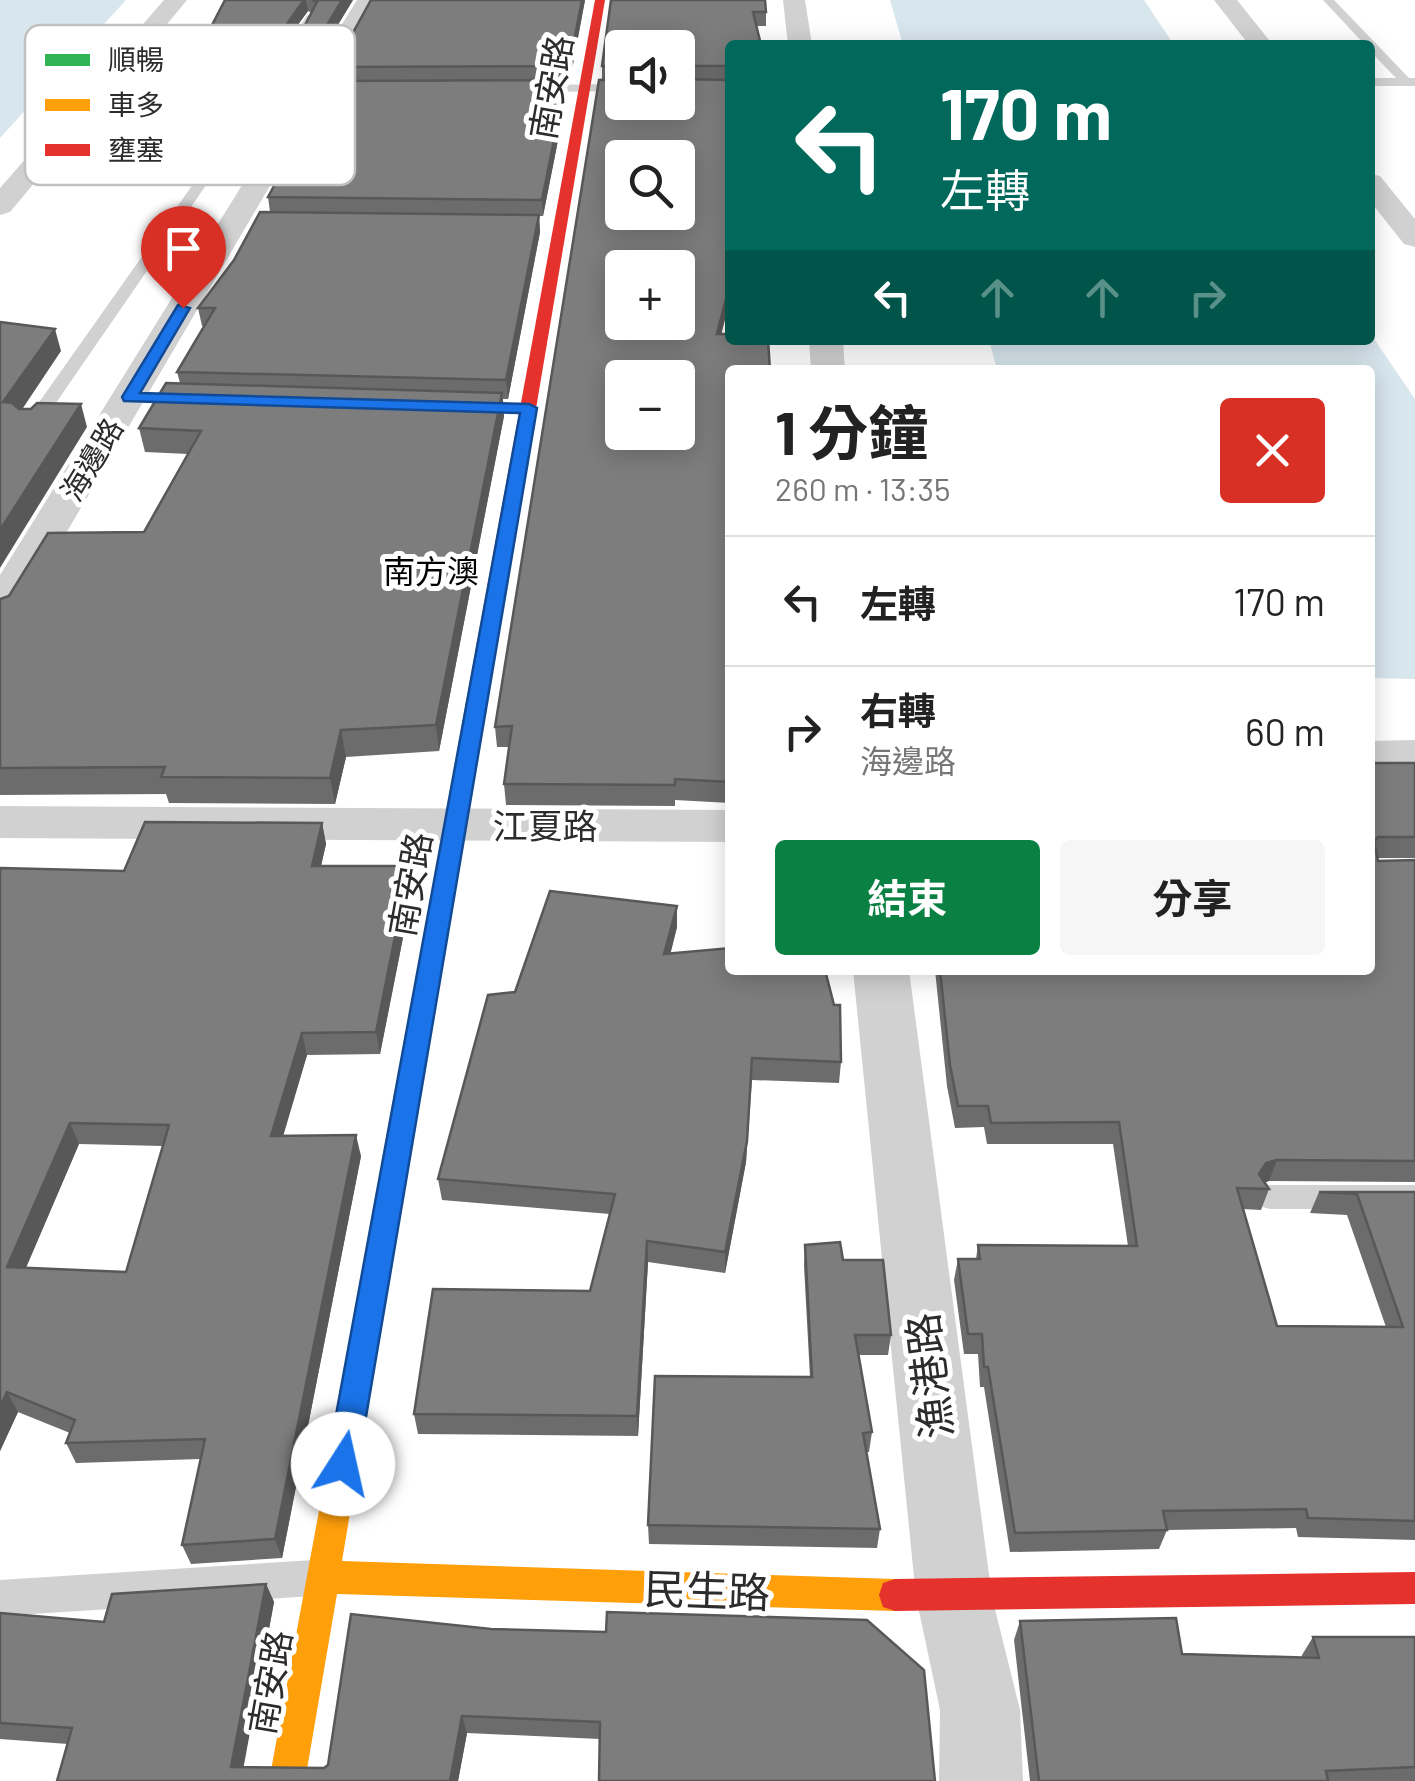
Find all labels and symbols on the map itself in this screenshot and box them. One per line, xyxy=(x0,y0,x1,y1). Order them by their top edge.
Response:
legend xyxy=(25,25,355,185)
street label: 南安路 xyxy=(520,32,580,142)
text: 順暢 xyxy=(108,42,164,76)
text: 車多 xyxy=(108,87,164,121)
text: 壅塞 xyxy=(108,132,164,166)
pin xyxy=(141,206,226,309)
street label: 海邊路 xyxy=(52,411,130,507)
district label: 南方澳 xyxy=(383,551,479,589)
street label: 江夏路 xyxy=(492,804,598,846)
street label: 南安路 xyxy=(379,829,439,939)
street label: 漁港路 xyxy=(896,1310,960,1442)
position arrow xyxy=(291,1412,395,1516)
street label: 民生路 xyxy=(643,1562,771,1616)
street label: 南安路 xyxy=(239,1627,299,1737)

